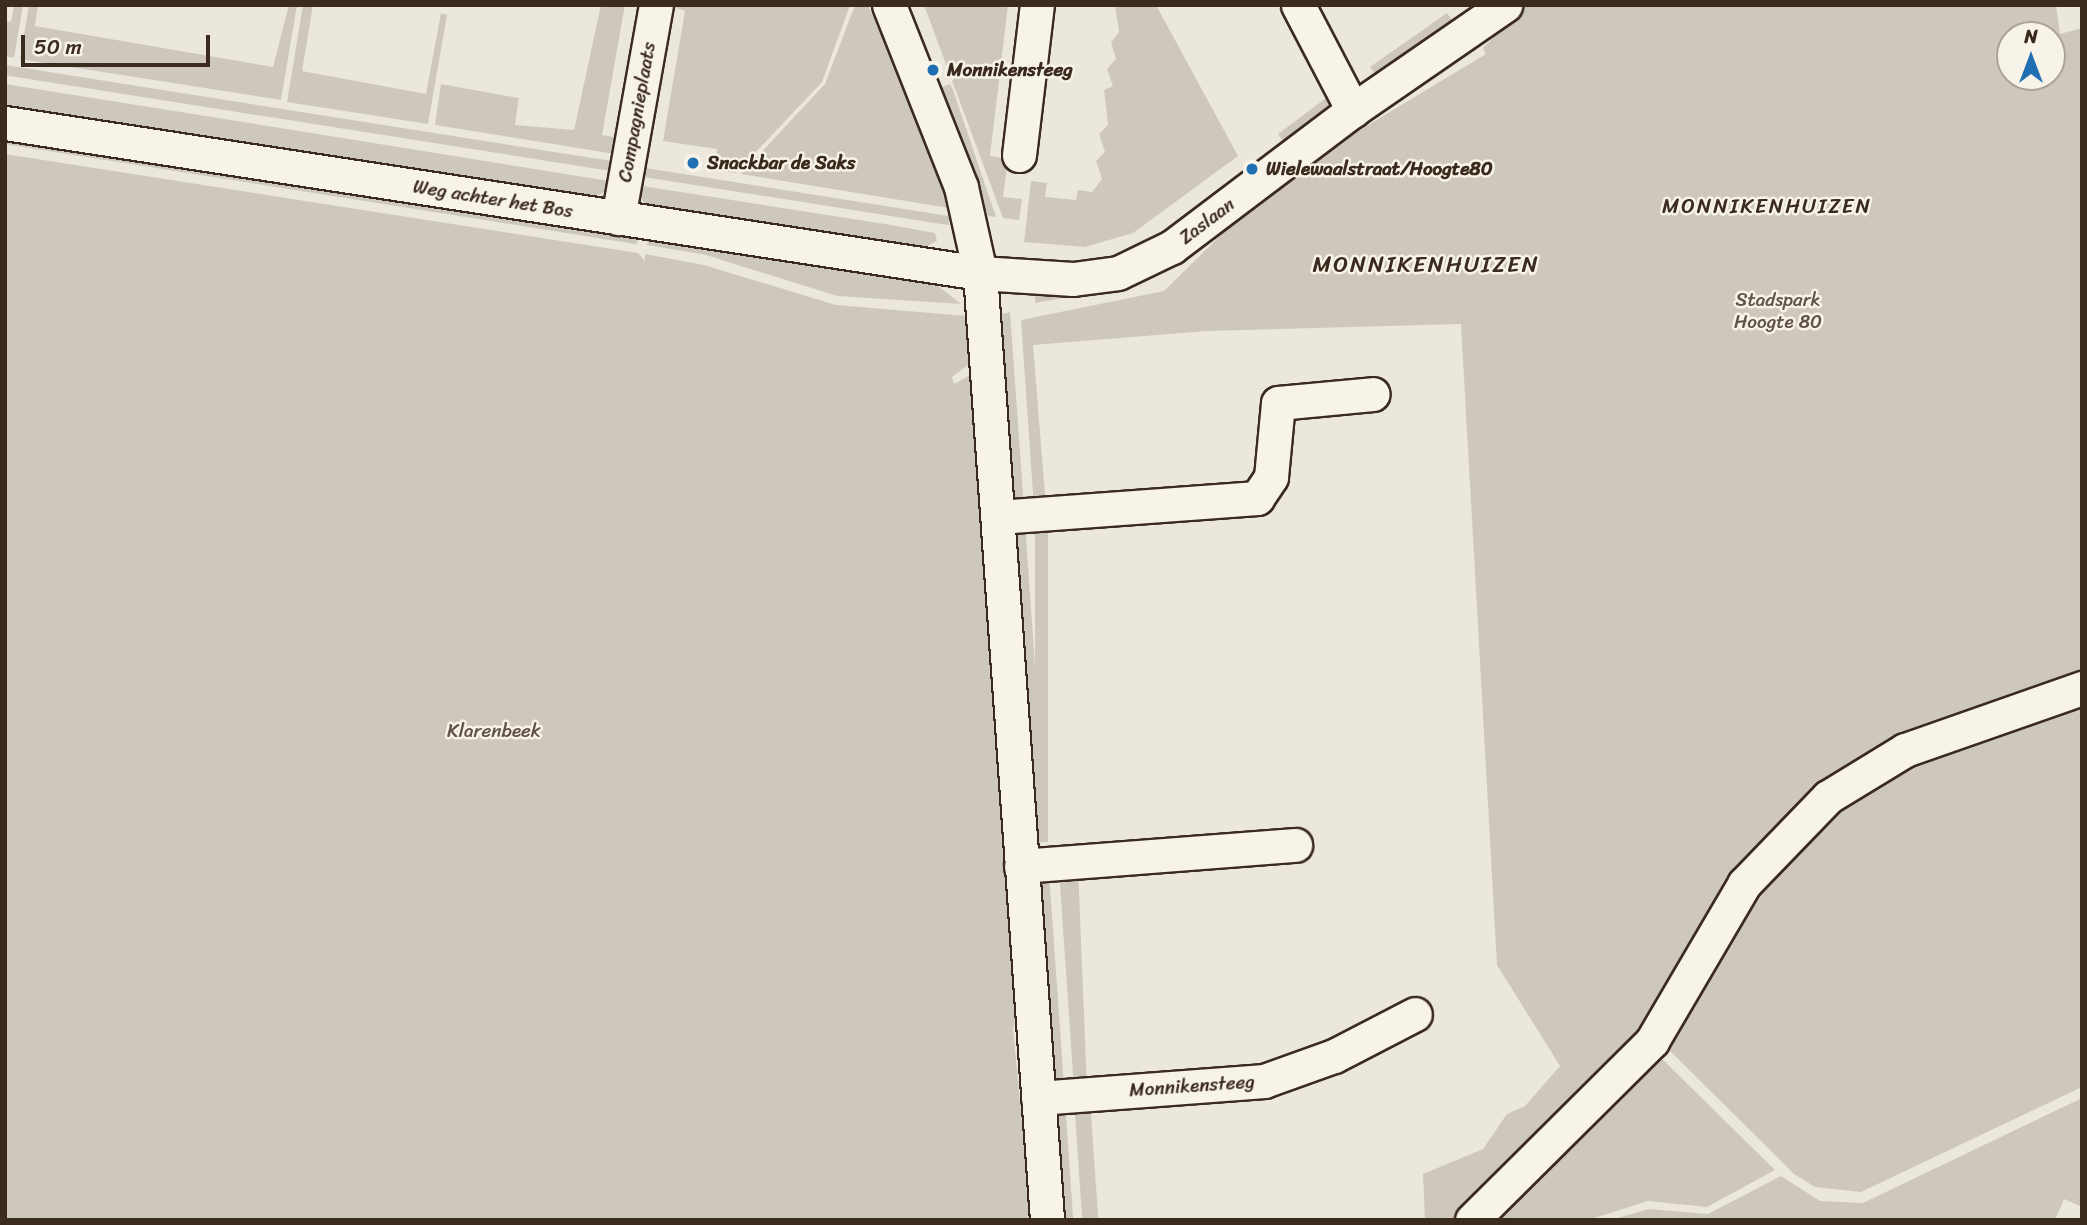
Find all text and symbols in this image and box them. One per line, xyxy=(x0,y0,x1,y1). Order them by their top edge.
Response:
text: N xyxy=(2024,20,2038,53)
scale bar xyxy=(24,21,214,65)
north arrow xyxy=(1996,21,2066,91)
text: 50 m xyxy=(34,28,82,66)
street label: Compagnieplaats xyxy=(613,40,661,184)
place label: Monnikensteeg xyxy=(947,59,1073,81)
marker: Monnikensteeg xyxy=(925,62,941,78)
place label: Snackbar de Saks xyxy=(707,152,856,174)
marker: Snackbar de Saks xyxy=(685,155,701,171)
place label: Wielewaalstraat/Hoogte80 xyxy=(1266,158,1493,180)
marker: Wielewaalstraat/Hoogte80 xyxy=(1244,161,1260,177)
street label: Weg achter het Bos xyxy=(411,175,575,223)
street label: Zaslaan xyxy=(1175,193,1239,249)
district label: MONNIKENHUIZEN xyxy=(1665,193,1869,219)
district label: MONNIKENHUIZEN xyxy=(1315,251,1537,279)
park label: Stadspark Hoogte 80 xyxy=(1734,289,1822,333)
park label: Klarenbeek xyxy=(447,720,541,742)
street label: Monnikensteeg xyxy=(1128,1070,1256,1102)

